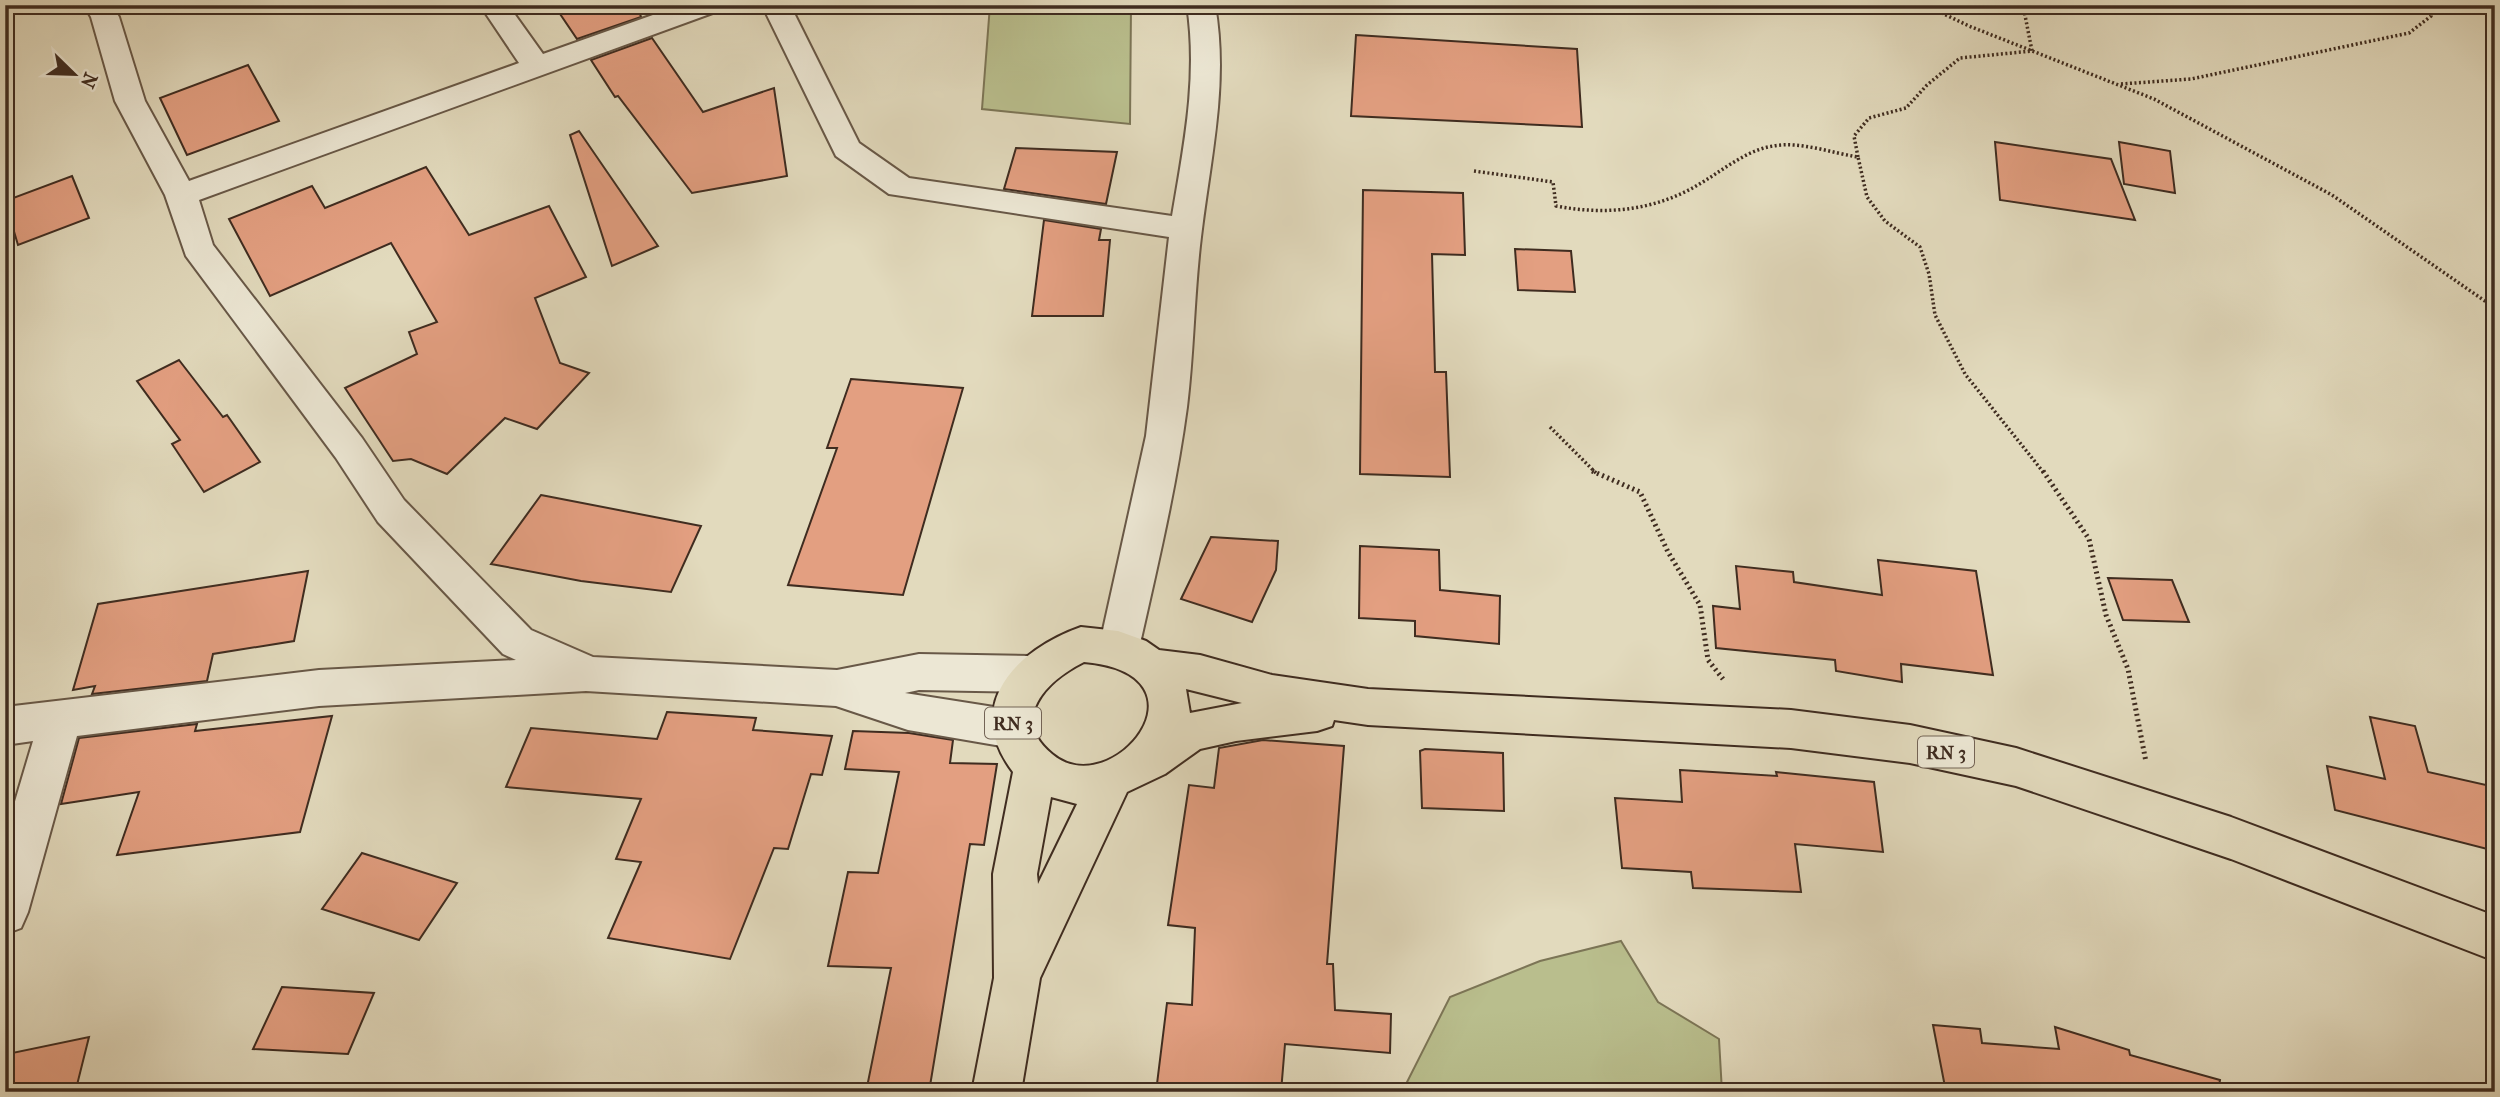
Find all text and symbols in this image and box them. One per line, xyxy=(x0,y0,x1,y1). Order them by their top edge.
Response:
north arrow xyxy=(38,38,108,108)
text: N xyxy=(76,69,102,92)
road number: RN 3 xyxy=(985,708,1041,738)
road number: RN 3 xyxy=(1918,736,1974,768)

